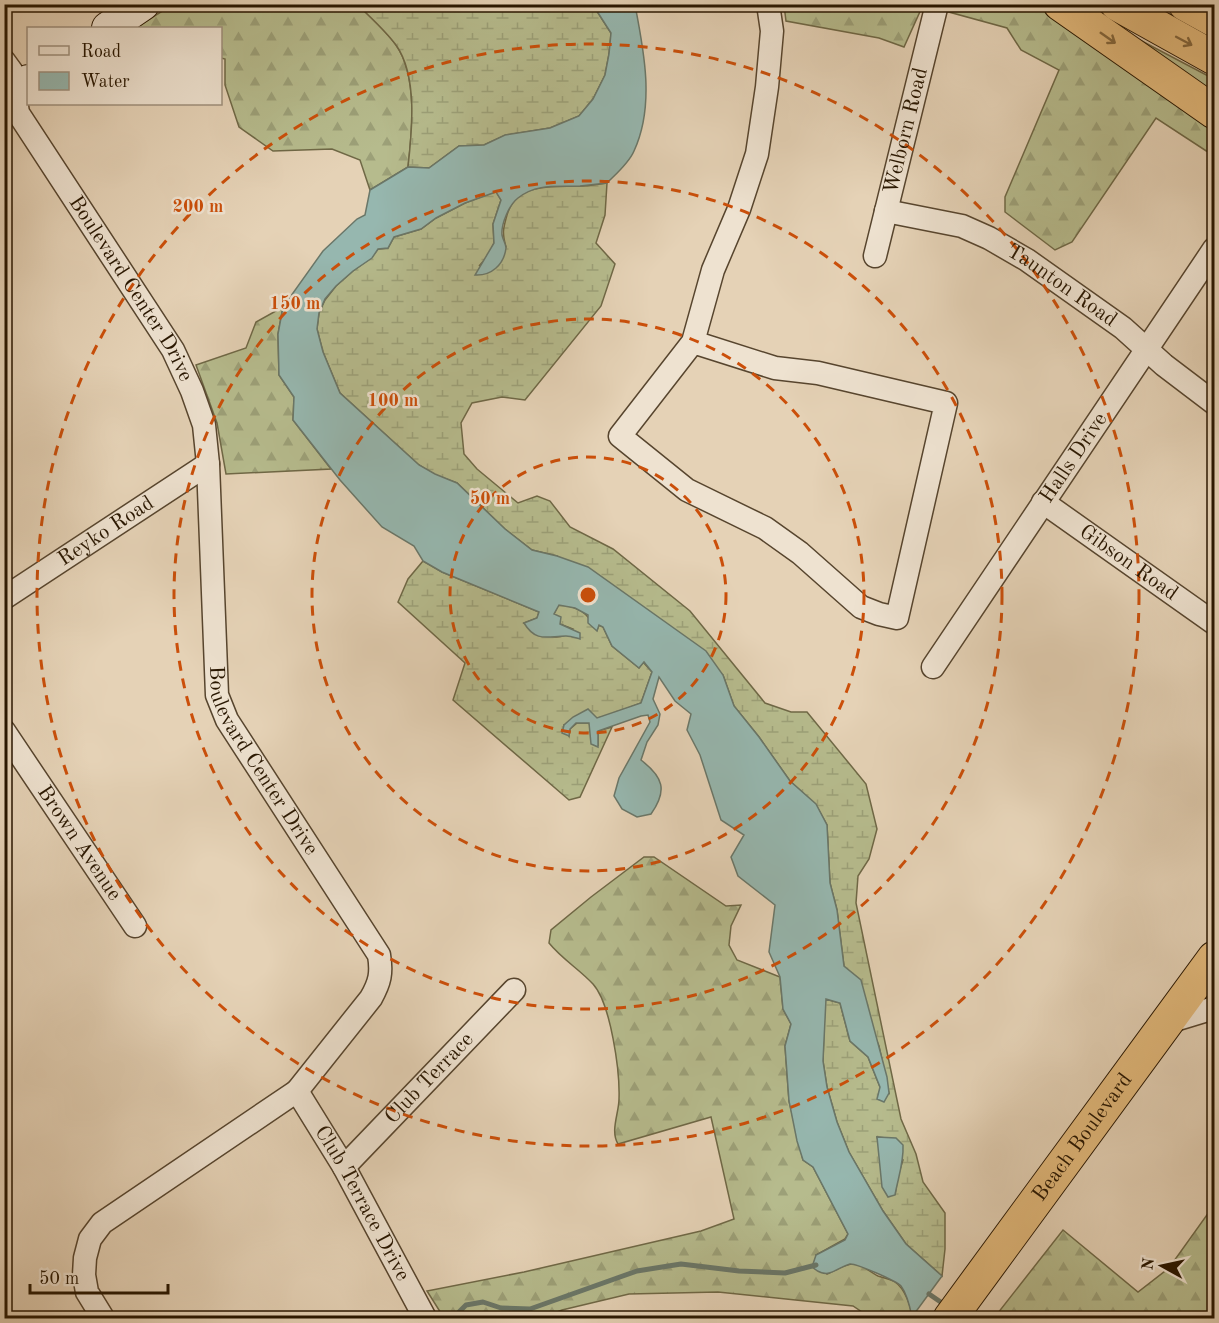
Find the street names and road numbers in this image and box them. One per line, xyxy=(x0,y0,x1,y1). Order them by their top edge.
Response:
street label: Welborn Road xyxy=(880,65,932,196)
street label: Boulevard Center Drive xyxy=(65,192,197,385)
street label: Taunton Road xyxy=(1003,240,1121,331)
street label: Halls Drive xyxy=(1036,409,1111,507)
street label: Reyko Road xyxy=(54,492,158,570)
street label: Gibson Road xyxy=(1076,521,1182,604)
street label: Boulevard Center Drive xyxy=(205,665,322,859)
street label: Brown Avenue xyxy=(33,782,125,904)
street label: Club Terrace xyxy=(381,1029,477,1128)
street label: Beach Boulevard xyxy=(1029,1069,1136,1205)
street label: Club Terrace Drive xyxy=(311,1122,414,1284)

